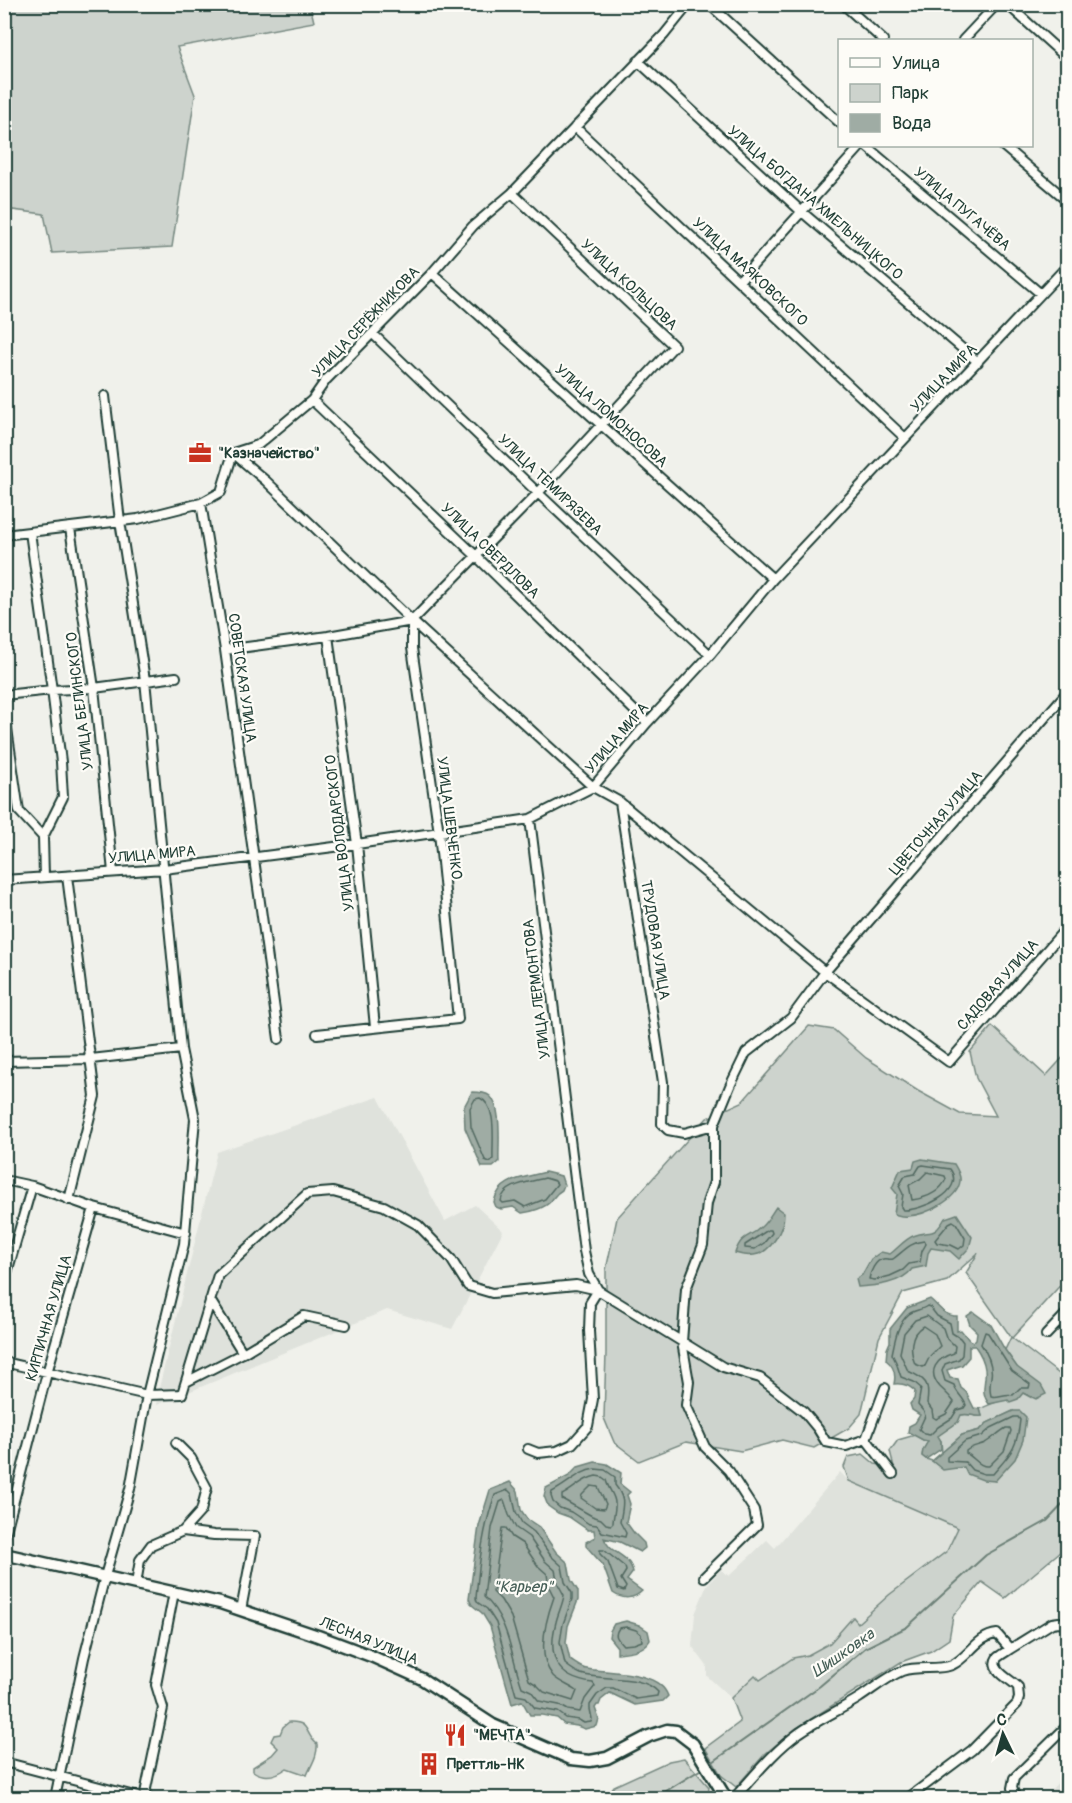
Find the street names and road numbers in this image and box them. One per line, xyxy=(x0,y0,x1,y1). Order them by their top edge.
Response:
street label: УЛИЦА БОГДАНА ХМЕЛЬНИЦКОГО xyxy=(723,122,907,284)
street label: УЛИЦА ПУГАЧЁВА xyxy=(910,163,1014,255)
street label: УЛИЦА МАЯКОВСКОГО xyxy=(688,214,812,330)
street label: УЛИЦА КОЛЬЦОВА xyxy=(577,235,681,335)
street label: УЛИЦА СЕРЁЖНИКОВА xyxy=(308,262,424,381)
street label: УЛИЦА МИРА xyxy=(907,340,981,416)
street label: УЛИЦА ЛОМОНОСОВА xyxy=(551,360,672,472)
street label: УЛИЦА ТЕМИРЯЗЕВА xyxy=(494,430,606,540)
street label: УЛИЦА СВЕРДЛОВА xyxy=(437,499,543,603)
street label: СОВЕТСКАЯ УЛИЦА xyxy=(224,612,261,744)
street label: УЛИЦА БЕЛИНСКОГО xyxy=(62,631,98,771)
street label: УЛИЦА МИРА xyxy=(581,699,653,777)
street label: УЛИЦА ВОЛОДАРСКОГО xyxy=(321,754,359,912)
street label: УЛИЦА ШЕВЧЕНКО xyxy=(432,755,466,881)
street label: ЦВЕТОЧНАЯ УЛИЦА xyxy=(885,767,987,879)
street label: УЛИЦА МИРА xyxy=(108,842,197,868)
street label: ТРУДОВАЯ УЛИЦА xyxy=(636,879,674,1001)
street label: УЛИЦА ЛЕРМОНТОВА xyxy=(519,918,555,1060)
street label: САДОВАЯ УЛИЦА xyxy=(953,935,1043,1035)
street label: КИРПИЧНАЯ УЛИЦА xyxy=(22,1252,76,1383)
street label: ЛЕСНАЯ УЛИЦА xyxy=(316,1612,421,1669)

